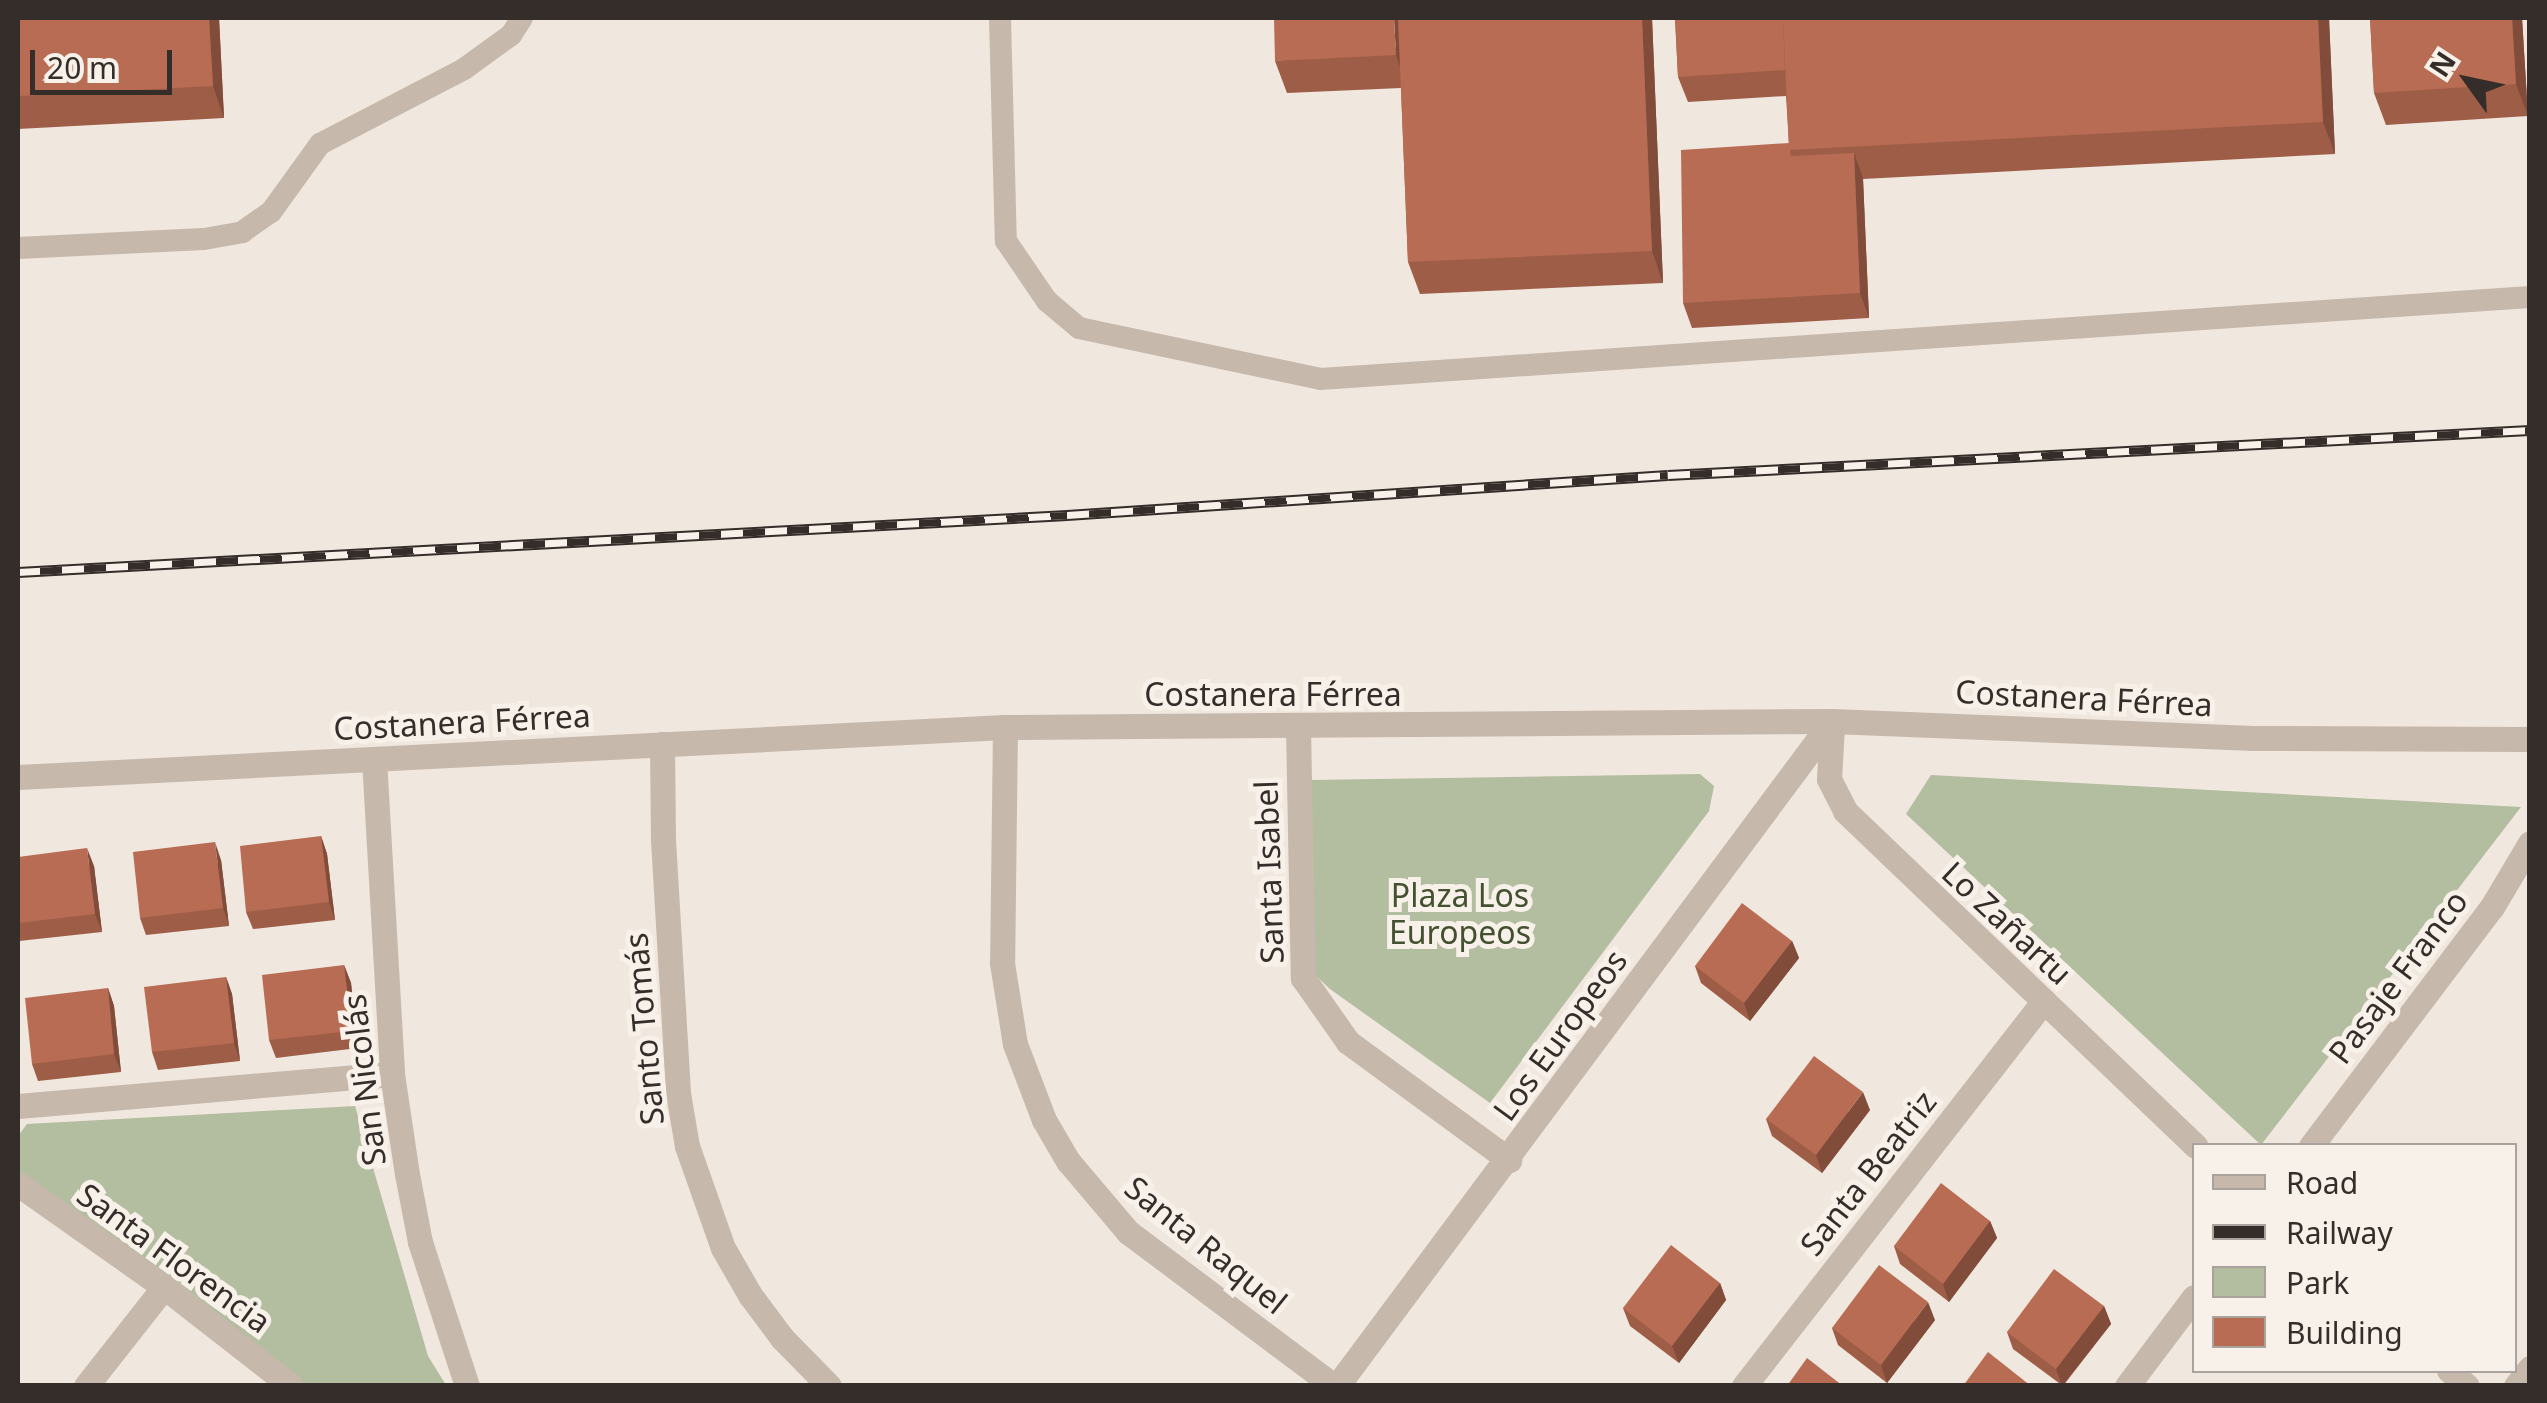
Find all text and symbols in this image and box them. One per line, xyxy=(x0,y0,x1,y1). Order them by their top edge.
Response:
scale bar xyxy=(35,30,178,92)
north arrow xyxy=(2417,30,2517,130)
text: N xyxy=(2420,44,2464,84)
text: 20 m xyxy=(47,47,117,88)
street label: Costanera Férrea xyxy=(1954,672,2214,724)
street label: Costanera Férrea xyxy=(1144,675,1402,713)
street label: Costanera Férrea xyxy=(332,696,592,748)
street label: Santa Isabel xyxy=(1247,780,1291,964)
street label: Lo Zañartu xyxy=(1934,853,2080,993)
park label: Plaza Los Europeos xyxy=(1389,877,1531,952)
street label: Pasaje Franco xyxy=(2320,883,2476,1071)
street label: Santo Tomás xyxy=(616,931,672,1127)
street label: Los Europeos xyxy=(1485,942,1635,1128)
street label: San Nicolás xyxy=(334,992,394,1168)
street label: Santa Beatriz xyxy=(1792,1083,1944,1263)
legend xyxy=(2192,1143,2517,1373)
text: Road xyxy=(2286,1162,2358,1203)
street label: Santa Raquel xyxy=(1117,1168,1295,1322)
street label: Santa Florencia xyxy=(70,1175,278,1341)
text: Railway xyxy=(2286,1212,2393,1253)
text: Park xyxy=(2286,1262,2349,1303)
text: Building xyxy=(2286,1312,2403,1353)

